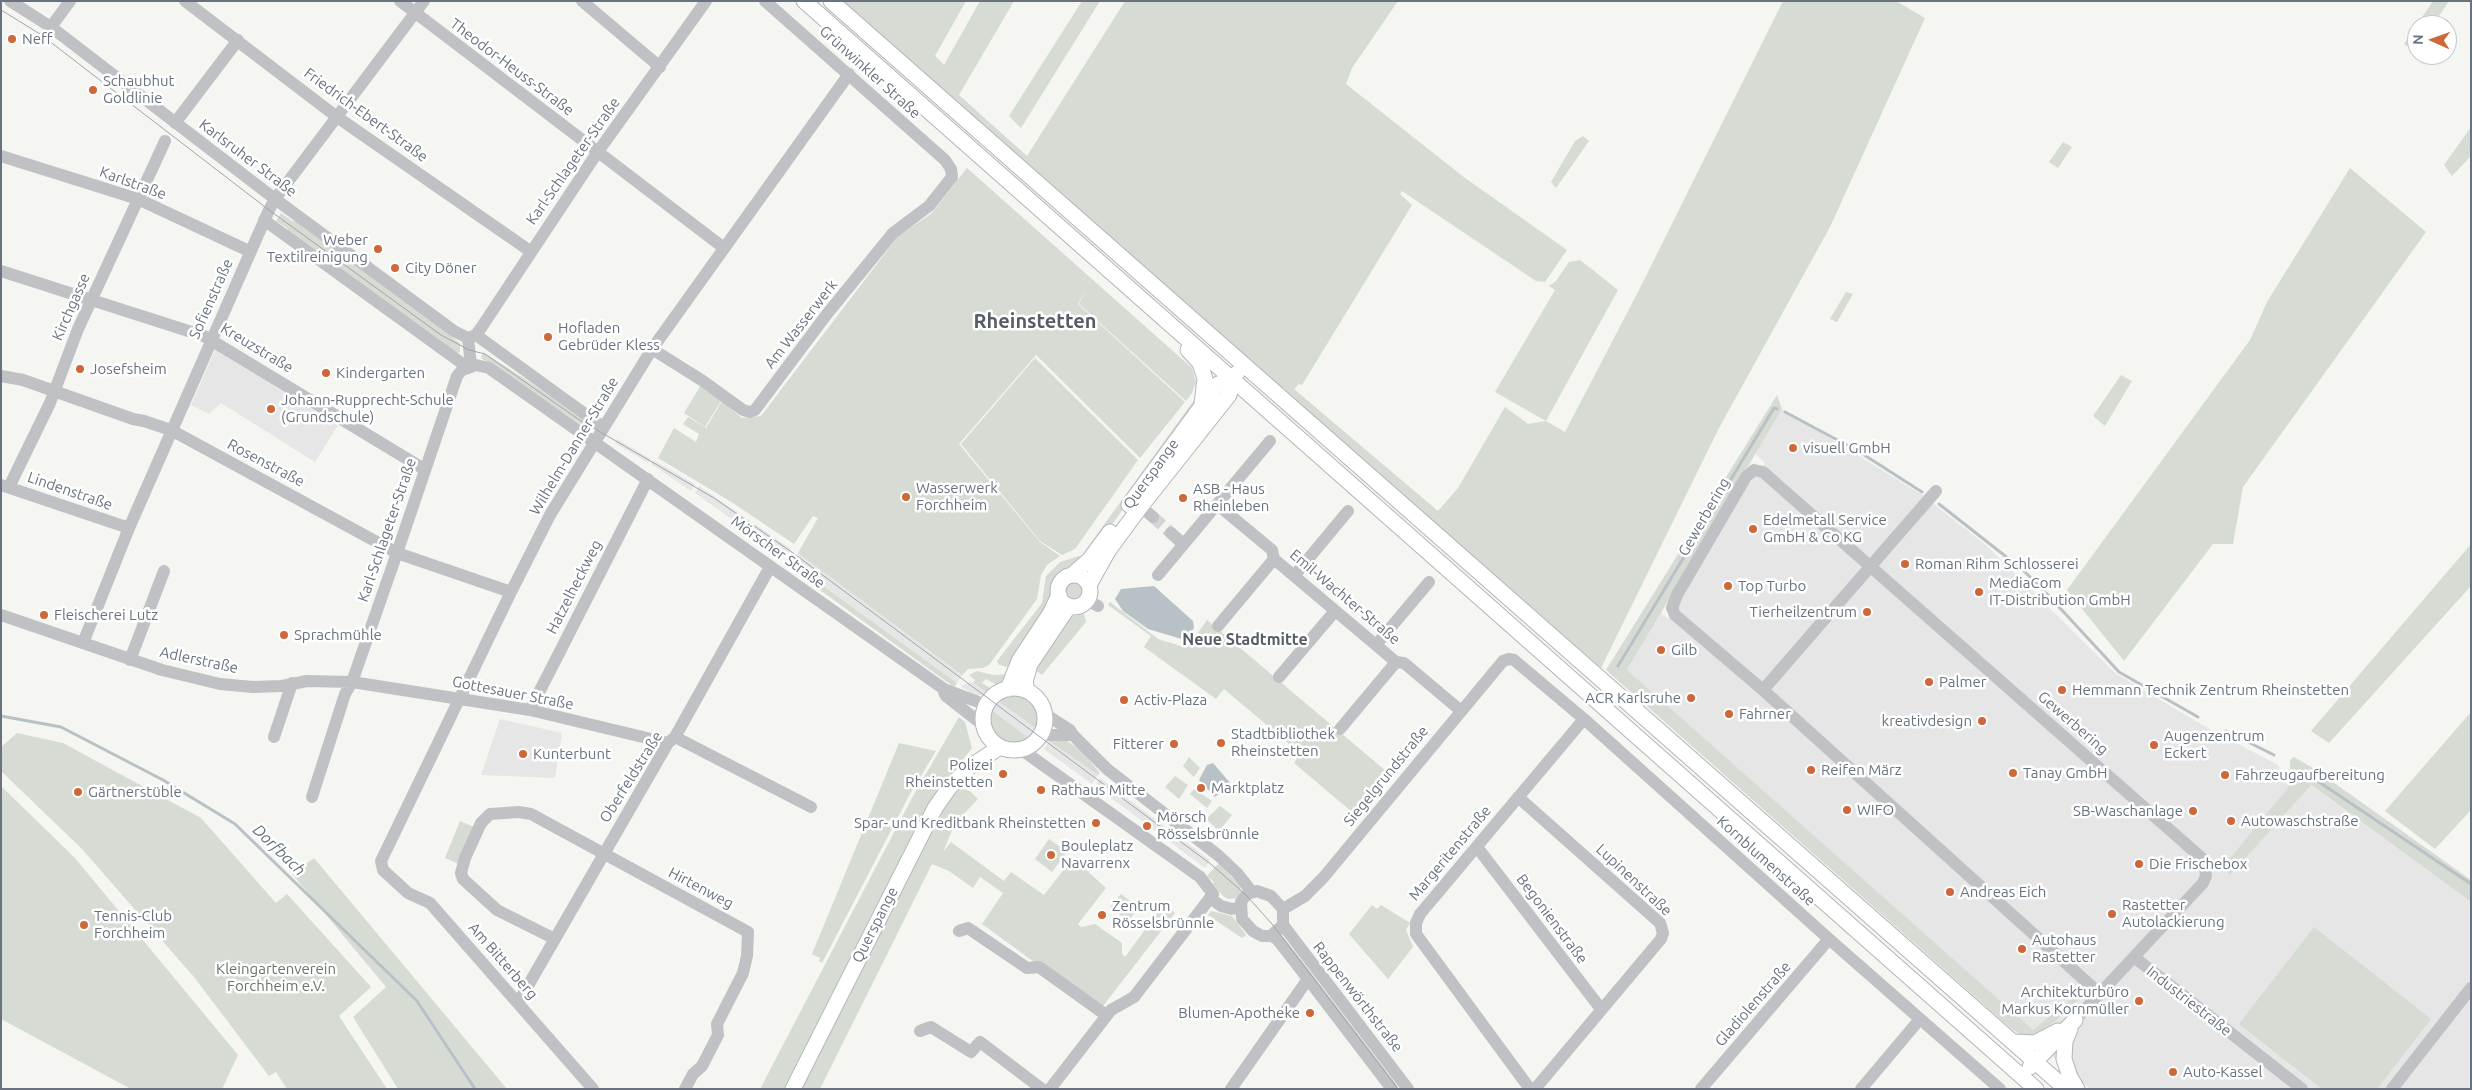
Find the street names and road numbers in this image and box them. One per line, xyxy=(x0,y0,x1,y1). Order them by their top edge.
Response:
street label: Theodor-Heuss-Straße xyxy=(447,15,577,119)
street label: Grünwinkler Straße xyxy=(816,22,924,122)
street label: Friedrich-Ebert-Straße xyxy=(301,64,431,166)
street label: Karl-Schlageter-Straße xyxy=(522,94,624,228)
street label: Karlsruher Straße xyxy=(196,115,300,201)
street label: Karlstraße xyxy=(97,163,169,203)
street label: Sofienstraße xyxy=(185,256,237,342)
street label: Kirchgasse xyxy=(48,270,94,344)
street label: Am Wasserwerk xyxy=(761,276,841,372)
street label: Kreuzstraße xyxy=(217,319,297,377)
street label: Wilhelm-Danner-Straße xyxy=(526,374,622,518)
street label: Rosenstraße xyxy=(224,435,308,491)
street label: Querspange xyxy=(1119,435,1183,513)
street label: Karl-Schlageter-Straße xyxy=(354,456,420,604)
street label: Lindenstraße xyxy=(25,468,115,514)
street label: Gewerbering xyxy=(1674,475,1734,559)
street label: Mörscher Straße xyxy=(728,512,828,592)
street label: Hatzelheckweg xyxy=(543,537,605,637)
street label: Emil-Wachter-Straße xyxy=(1286,546,1404,648)
street label: Adlerstraße xyxy=(158,643,240,677)
street label: Gottesauer Straße xyxy=(451,672,575,714)
street label: Gewerbering xyxy=(2034,688,2112,758)
street label: Siegelgrundstraße xyxy=(1340,722,1432,830)
street label: Oberfeldstraße xyxy=(596,728,666,826)
street label: Margeritenstraße xyxy=(1405,802,1495,904)
street label: Kornblumenstraße xyxy=(1713,812,1819,910)
street label: Lupinenstraße xyxy=(1592,840,1676,920)
street label: Hirtenweg xyxy=(665,863,737,913)
street label: Begonienstraße xyxy=(1513,871,1591,967)
street label: Querspange xyxy=(848,884,902,966)
street label: Am Bitterberg xyxy=(465,919,541,1003)
street label: Rappenwörthstraße xyxy=(1309,938,1407,1056)
street label: Gladiolenstraße xyxy=(1711,958,1795,1050)
street label: Industriestraße xyxy=(2143,962,2235,1040)

